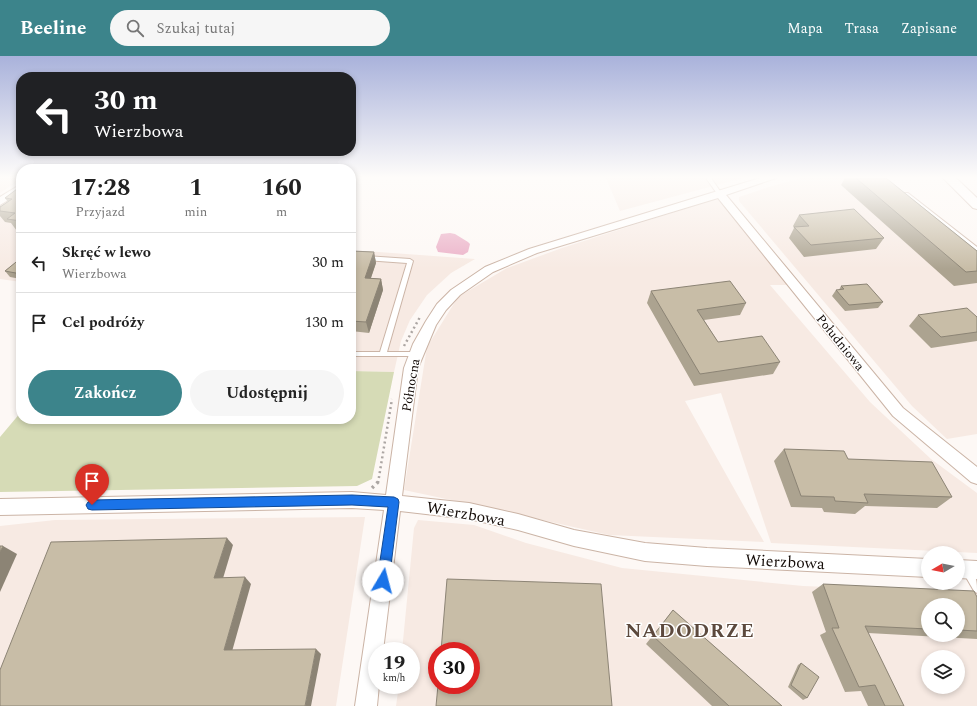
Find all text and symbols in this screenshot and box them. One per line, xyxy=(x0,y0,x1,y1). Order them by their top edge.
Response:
search box xyxy=(110,10,390,46)
text: Beeline xyxy=(20,14,86,43)
icon: search xyxy=(124,17,146,39)
text: Szukaj tutaj xyxy=(156,17,235,40)
text: Mapa xyxy=(787,18,823,39)
text: Trasa xyxy=(845,18,879,39)
text: Zapisane xyxy=(901,18,957,39)
text: 30 m xyxy=(94,79,158,122)
icon: left xyxy=(28,88,80,140)
text: Wierzbowa xyxy=(94,118,184,145)
text: 17:28 xyxy=(70,170,130,206)
text: 1 xyxy=(189,170,203,206)
text: 160 xyxy=(261,170,302,206)
text: Przyjazd xyxy=(76,202,125,222)
text: min xyxy=(185,202,207,222)
text: m xyxy=(276,202,287,222)
text: Skręć w lewo xyxy=(62,241,151,264)
text: 30 m xyxy=(312,251,344,274)
icon: left xyxy=(28,252,50,274)
text: Wierzbowa xyxy=(62,264,127,284)
street label: Południowa xyxy=(811,310,870,376)
text: Cel podróży xyxy=(62,311,144,334)
text: 130 m xyxy=(305,311,344,334)
icon: arrive xyxy=(28,312,50,334)
street label: Północna xyxy=(396,356,426,413)
button: Zakończ xyxy=(28,370,182,416)
button: Udostępnij xyxy=(190,370,344,416)
pin xyxy=(75,464,109,505)
icon: arrive xyxy=(81,470,103,492)
street label: Wierzbowa xyxy=(425,495,507,533)
north arrow xyxy=(921,546,965,590)
map controls xyxy=(921,546,965,694)
street label: Wierzbowa xyxy=(745,548,826,576)
position arrow xyxy=(362,560,404,602)
button: search xyxy=(921,598,965,642)
district label: NADODRZE xyxy=(625,616,755,646)
speed limit sign: 30 xyxy=(428,642,480,694)
text: 19 xyxy=(383,648,405,678)
button: layers xyxy=(921,650,965,694)
text: km/h xyxy=(383,670,405,686)

